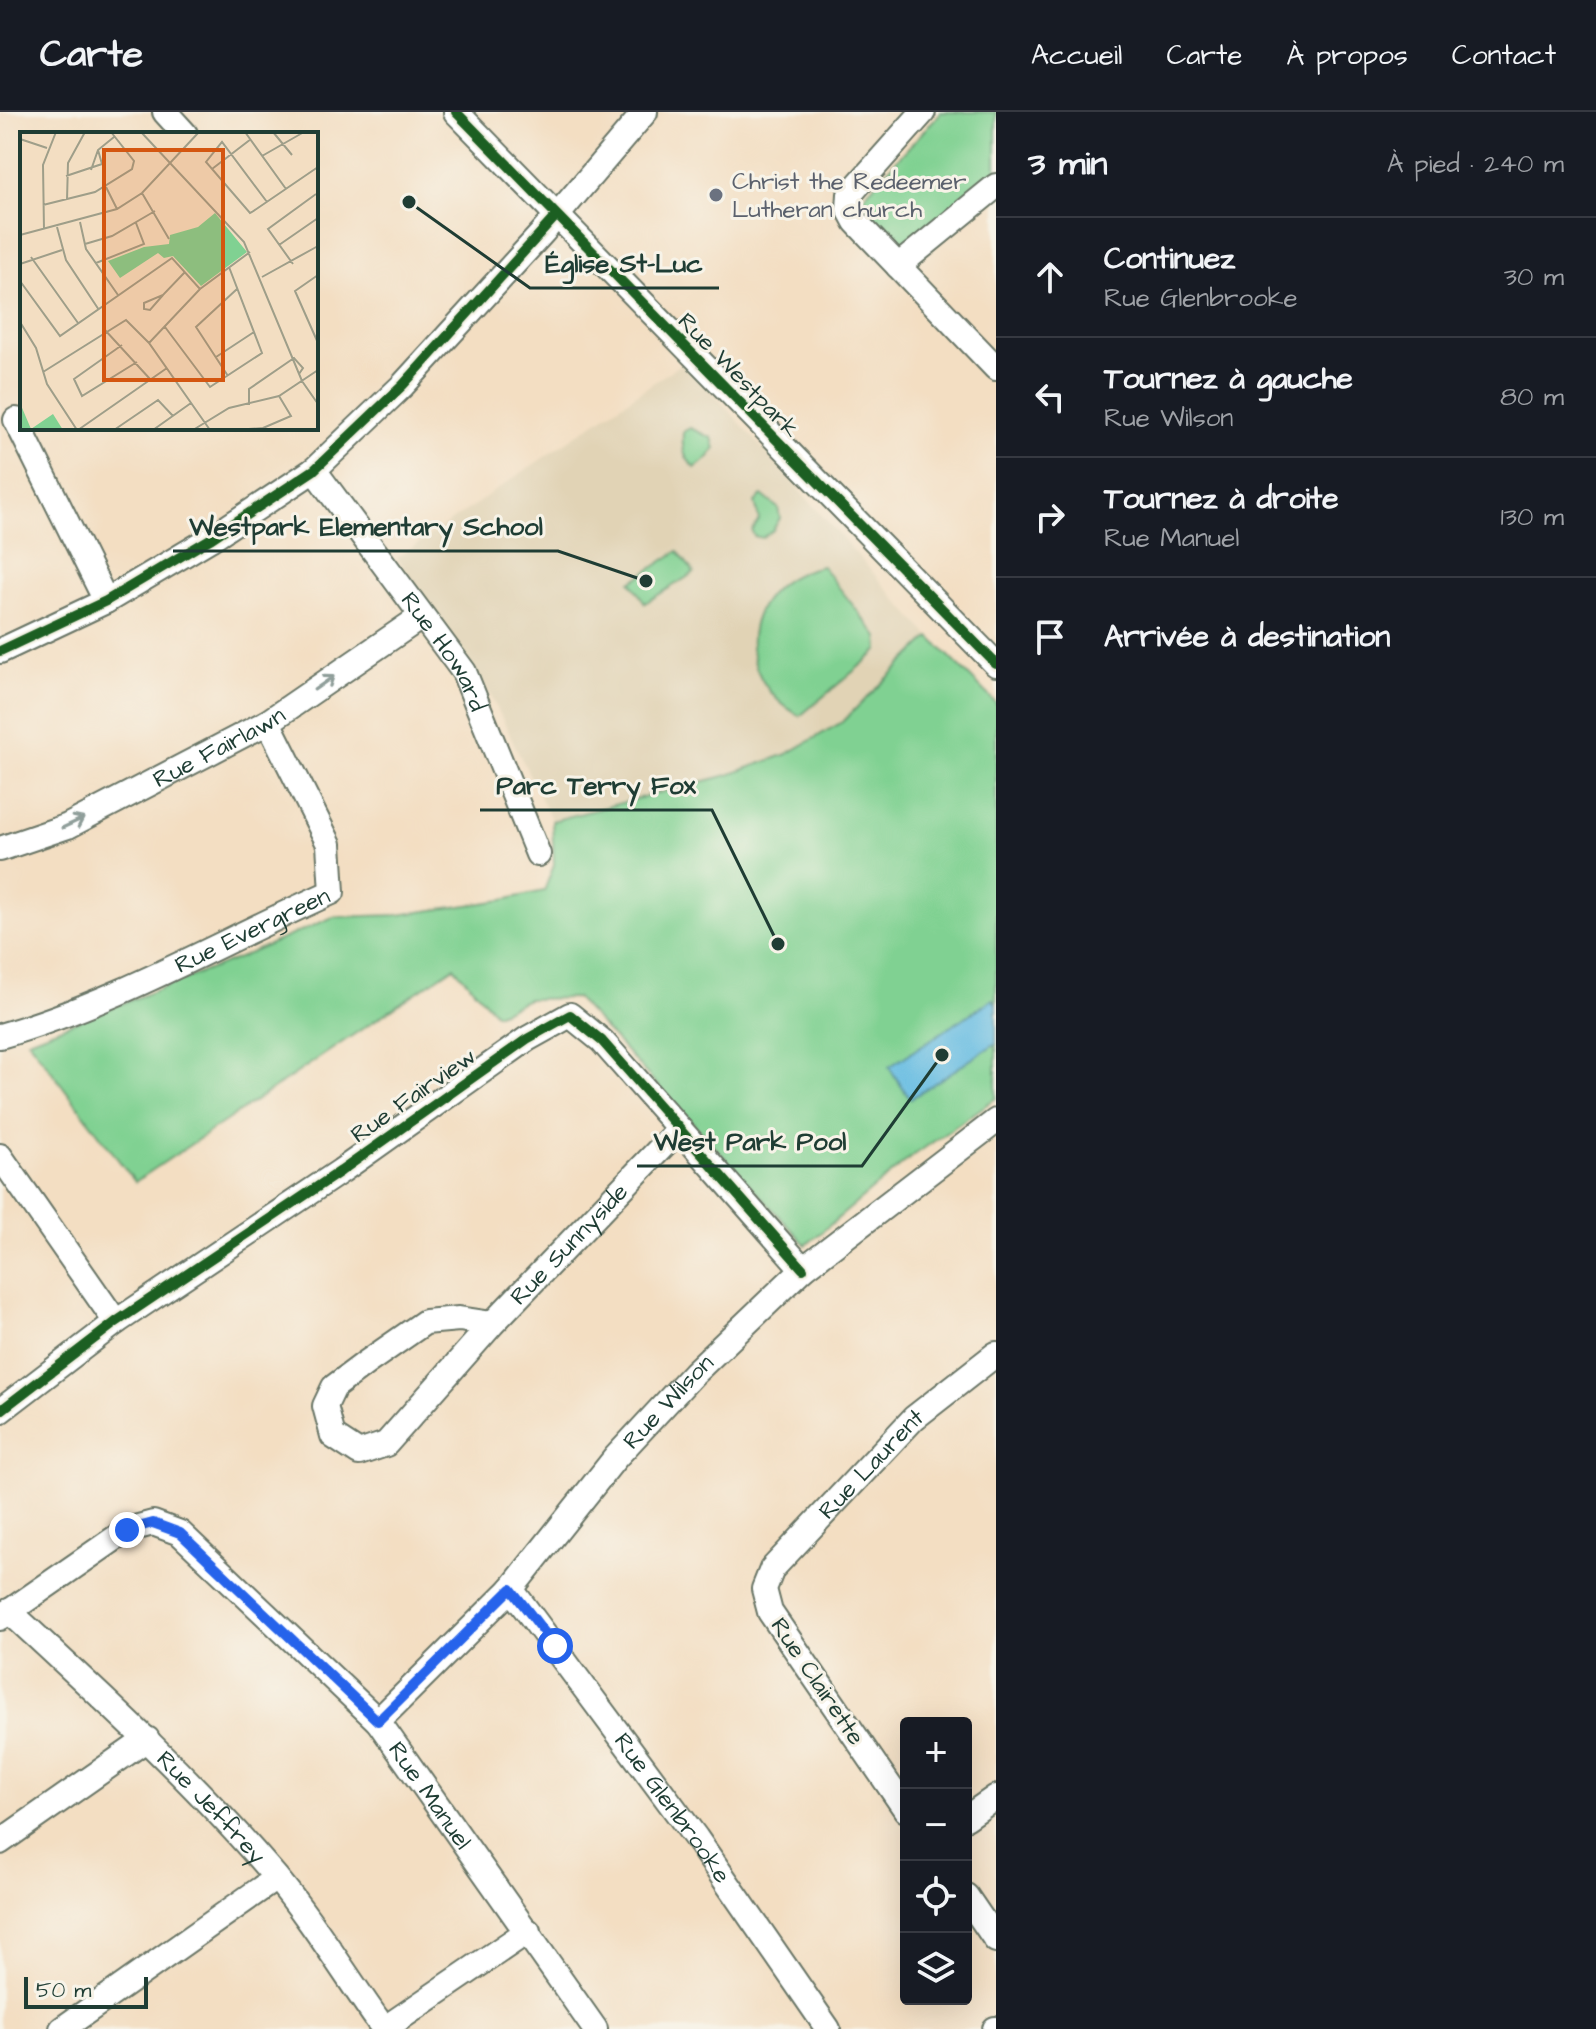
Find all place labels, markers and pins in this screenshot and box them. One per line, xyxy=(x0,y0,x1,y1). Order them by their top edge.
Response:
place label: Christ the Redeemer Lutheran church xyxy=(732,165,967,227)
marker: Christ the Redeemer Lutheran church xyxy=(707,186,725,204)
callout: Église St-Luc xyxy=(530,238,719,288)
callout: Westpark Elementary School xyxy=(173,501,558,551)
callout: Parc Terry Fox xyxy=(480,760,712,810)
callout: West Park Pool xyxy=(637,1116,862,1166)

